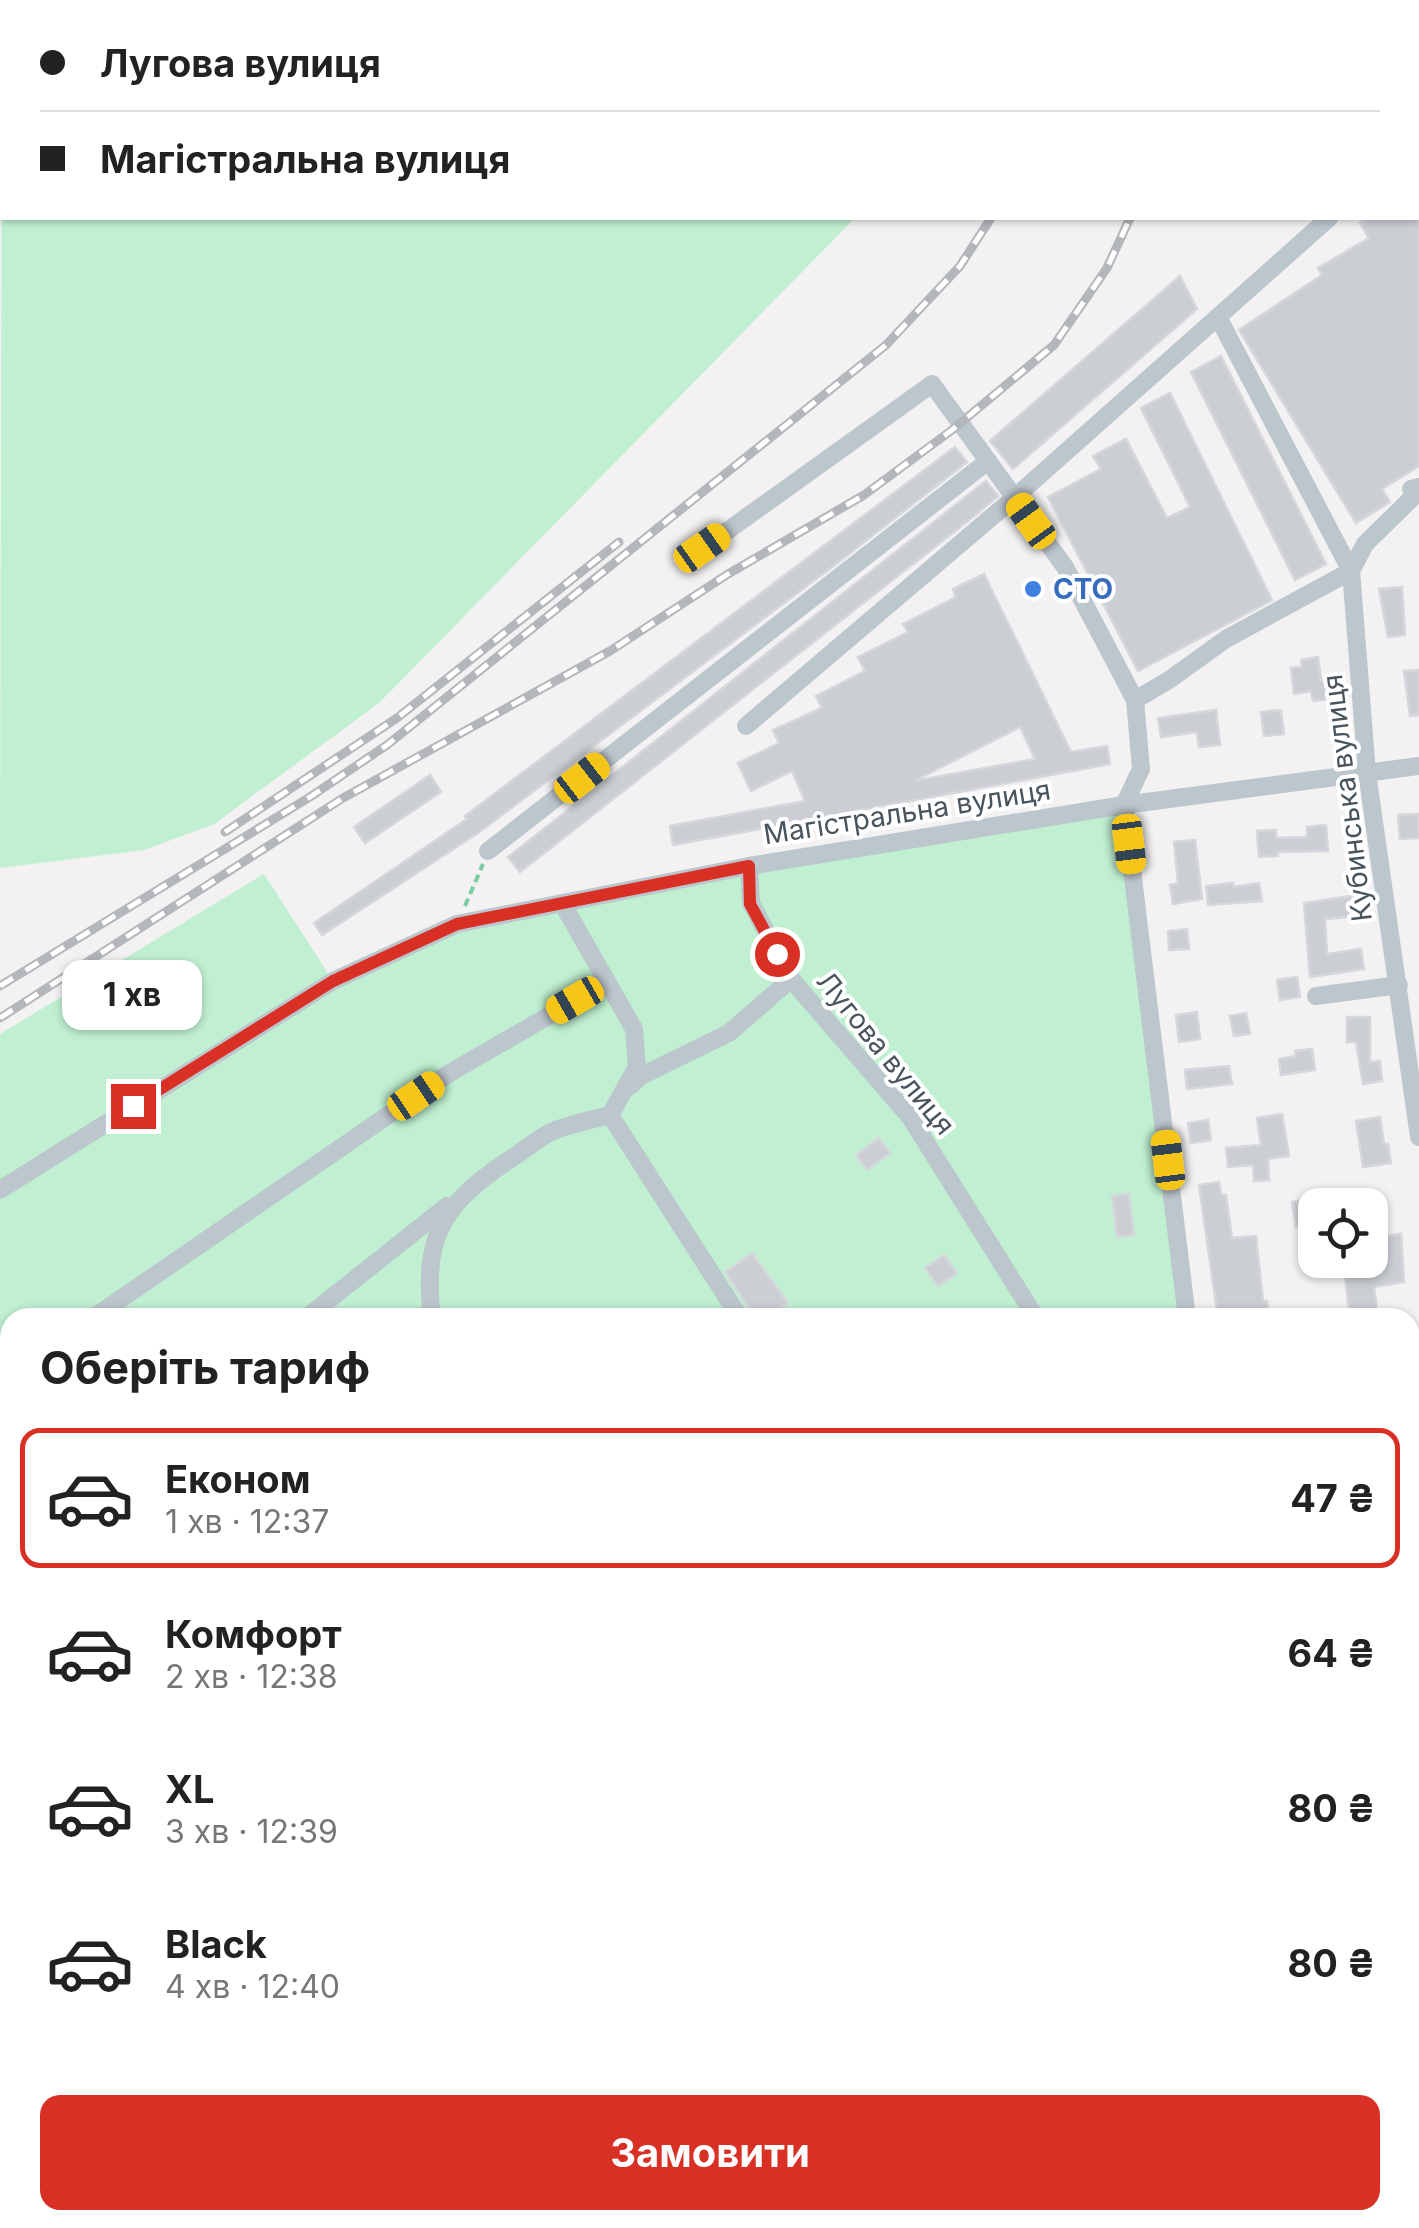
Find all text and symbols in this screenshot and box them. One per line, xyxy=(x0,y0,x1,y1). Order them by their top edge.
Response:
text: Лугова вулиця xyxy=(100,40,381,86)
text: Магістральна вулиця xyxy=(100,136,510,182)
car xyxy=(1001,488,1061,554)
car xyxy=(669,519,735,577)
place label: СТО xyxy=(1053,572,1113,606)
marker: СТО xyxy=(1022,578,1044,600)
street label: Кубинська вулиця xyxy=(1315,672,1379,924)
car xyxy=(549,748,615,808)
street label: Магістральна вулиця xyxy=(761,773,1053,851)
car xyxy=(1110,812,1148,876)
route start xyxy=(755,932,800,977)
callout: 1 хв xyxy=(63,961,203,1031)
street label: Лугова вулиця xyxy=(810,965,962,1141)
car xyxy=(542,972,608,1028)
text: 1 хв xyxy=(103,975,161,1014)
car xyxy=(383,1067,449,1125)
route end xyxy=(111,1084,156,1129)
car xyxy=(1149,1128,1187,1192)
map controls xyxy=(1298,1188,1388,1278)
button: locate xyxy=(1298,1188,1388,1278)
text: Оберіть тариф xyxy=(40,1340,370,1395)
icon: car xyxy=(45,1453,135,1543)
text: Економ xyxy=(165,1456,311,1502)
text: 47 ₴ xyxy=(1290,1475,1375,1521)
text: 1 хв · 12:37 xyxy=(165,1502,329,1541)
icon: car xyxy=(45,1608,135,1698)
text: Комфорт xyxy=(165,1611,342,1657)
text: 64 ₴ xyxy=(1288,1630,1375,1676)
text: 2 хв · 12:38 xyxy=(165,1657,338,1696)
icon: car xyxy=(45,1763,135,1853)
text: XL xyxy=(165,1766,215,1812)
text: 80 ₴ xyxy=(1288,1785,1375,1831)
text: 3 хв · 12:39 xyxy=(165,1812,338,1851)
icon: car xyxy=(45,1918,135,2008)
text: Black xyxy=(165,1921,267,1967)
text: 80 ₴ xyxy=(1288,1940,1375,1986)
text: 4 хв · 12:40 xyxy=(165,1967,340,2006)
button: Замовити xyxy=(40,2095,1380,2210)

